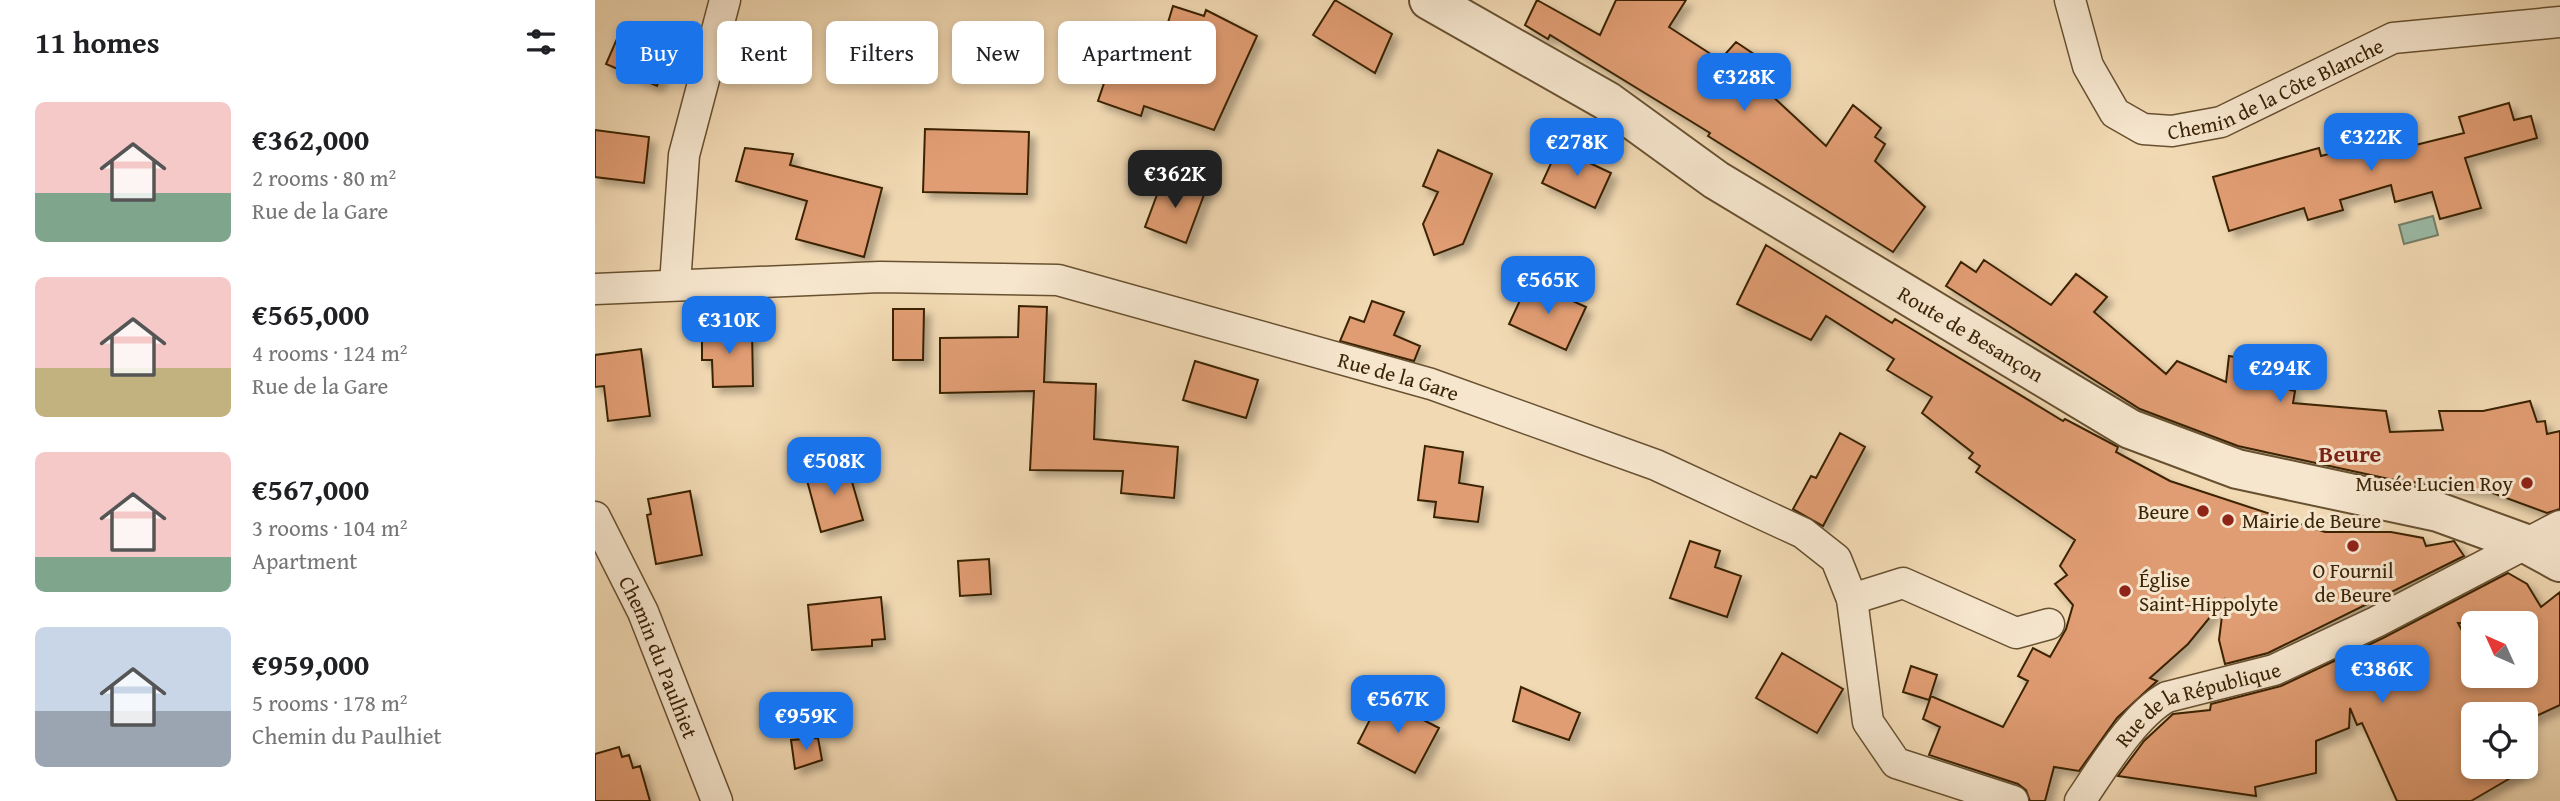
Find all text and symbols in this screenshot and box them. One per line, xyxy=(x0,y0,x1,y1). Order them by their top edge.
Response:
text: 11 homes xyxy=(35,20,160,64)
chip: Buy xyxy=(616,21,703,84)
chip: Rent xyxy=(717,21,812,84)
chip: Filters xyxy=(826,21,938,84)
chip: New xyxy=(952,21,1044,84)
chip: Apartment xyxy=(1058,21,1216,84)
icon: filters xyxy=(522,23,560,61)
street label: Chemin de la Côte Blanche xyxy=(2165,30,2389,147)
pin: €328K xyxy=(1695,54,1793,113)
text: €328K xyxy=(1713,59,1775,92)
pin: €322K xyxy=(2322,114,2420,173)
text: €362,000 xyxy=(252,117,369,161)
pin: €278K xyxy=(1528,118,1626,178)
text: €322K xyxy=(2340,119,2402,152)
text: €278K xyxy=(1546,124,1608,157)
icon: home xyxy=(91,130,175,214)
pin: €362K xyxy=(1126,150,1224,210)
text: €362K xyxy=(1144,156,1206,189)
text: 2 rooms · 80 m² xyxy=(252,161,396,194)
text: Rue de la Gare xyxy=(252,194,388,227)
pin: €565K xyxy=(1499,256,1597,316)
text: €565K xyxy=(1517,262,1579,295)
street label: Route de Besançon xyxy=(1892,278,2050,389)
text: €565,000 xyxy=(252,292,369,336)
pin: €310K xyxy=(680,296,778,356)
text: €310K xyxy=(698,302,760,335)
icon: home xyxy=(91,305,175,389)
text: 4 rooms · 124 m² xyxy=(252,336,407,369)
street label: Rue de la Gare xyxy=(1335,343,1464,408)
pin: €294K xyxy=(2231,344,2329,404)
text: €294K xyxy=(2249,350,2311,383)
text: Rue de la Gare xyxy=(252,369,388,402)
district label: Beure xyxy=(2319,436,2382,471)
pin: €508K xyxy=(785,438,883,497)
text: €508K xyxy=(803,443,865,476)
text: €567,000 xyxy=(252,467,369,511)
place label: Musée Lucien Roy xyxy=(2355,468,2514,499)
marker: Musée Lucien Roy xyxy=(2519,475,2535,491)
icon: home xyxy=(91,480,175,564)
place label: Beure xyxy=(2138,496,2189,527)
marker: Beure xyxy=(2195,503,2211,519)
place label: Mairie de Beure xyxy=(2242,505,2381,536)
text: 3 rooms · 104 m² xyxy=(252,511,407,544)
marker: Mairie de Beure xyxy=(2220,512,2236,528)
marker: O Fournil de Beure xyxy=(2345,538,2361,554)
text: Apartment xyxy=(252,544,357,577)
place label: O Fournil de Beure xyxy=(2312,555,2394,610)
place label: Église Saint-Hippolyte xyxy=(2139,564,2278,619)
street label: Chemin du Paulhiet xyxy=(612,570,707,743)
marker: Église Saint-Hippolyte xyxy=(2117,583,2133,599)
north arrow xyxy=(2461,611,2537,688)
map controls xyxy=(2461,611,2538,779)
text: €959,000 xyxy=(252,642,369,686)
pin: €386K xyxy=(2333,646,2431,705)
text: €386K xyxy=(2351,651,2413,684)
street label: Rue de la République xyxy=(2107,653,2286,753)
icon: home xyxy=(91,655,175,739)
pin: €567K xyxy=(1349,676,1447,735)
text: €567K xyxy=(1367,681,1429,714)
text: 5 rooms · 178 m² xyxy=(252,686,407,719)
pin: €959K xyxy=(757,692,855,752)
text: €959K xyxy=(775,698,837,731)
button: locate xyxy=(2461,702,2538,779)
text: Chemin du Paulhiet xyxy=(252,719,442,752)

